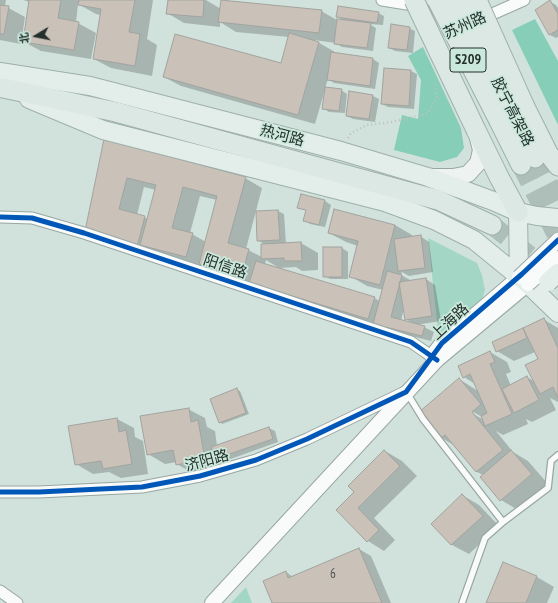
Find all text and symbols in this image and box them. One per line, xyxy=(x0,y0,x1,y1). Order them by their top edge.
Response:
street label: 苏州路 xyxy=(441,9,489,43)
north arrow xyxy=(16,16,56,56)
text: 北 xyxy=(16,31,32,45)
road number: S209 xyxy=(450,48,486,72)
street label: 胶宁高架路 xyxy=(487,75,537,149)
street label: 热河路 xyxy=(258,121,306,151)
street label: 阳信路 xyxy=(201,251,249,283)
street label: 上海路 xyxy=(427,300,473,344)
street label: 济阳路 xyxy=(183,446,231,476)
house number: 6 xyxy=(330,566,336,582)

